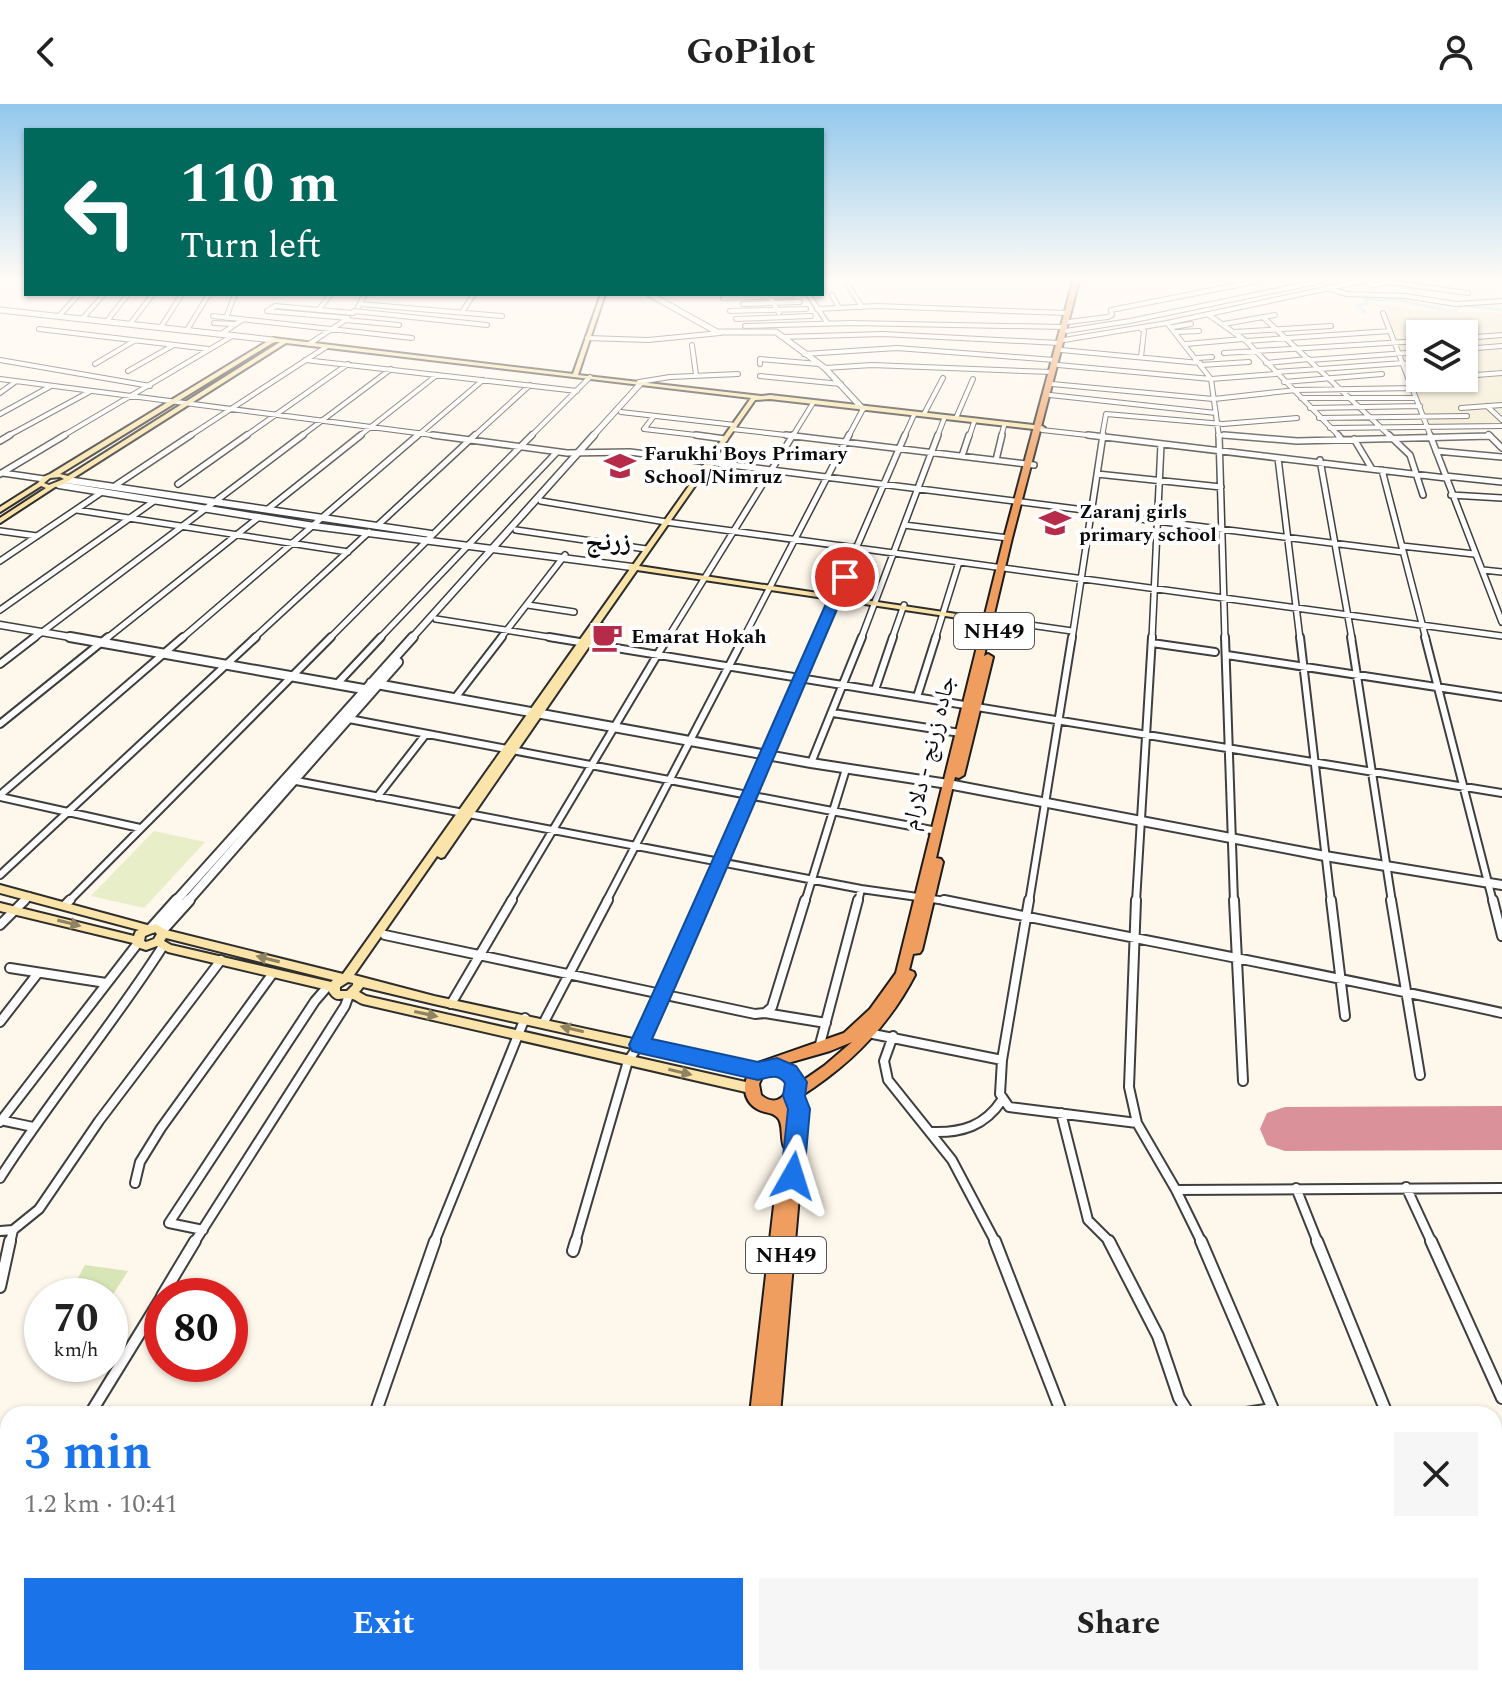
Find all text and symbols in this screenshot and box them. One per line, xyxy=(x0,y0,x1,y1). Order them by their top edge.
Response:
text: GoPilot xyxy=(686,25,816,80)
icon: back xyxy=(24,30,68,74)
icon: person xyxy=(1434,30,1478,74)
text: 110 m xyxy=(180,142,339,227)
icon: left xyxy=(48,160,152,264)
text: Turn left xyxy=(180,219,321,274)
map controls xyxy=(1406,320,1478,392)
button: layers xyxy=(1406,320,1478,392)
place label: Farukhi Boys Primary School/Nimruz xyxy=(644,439,848,492)
school or university icon: Farukhi Boys Primary School/Nimruz xyxy=(603,449,637,483)
place label: Zaranj girls primary school xyxy=(1079,497,1217,550)
school or university icon: Zaranj girls primary school xyxy=(1038,506,1072,540)
district label: زرنج xyxy=(585,522,631,562)
pin xyxy=(811,543,879,611)
icon: arrive xyxy=(823,555,867,599)
road number: NH49 xyxy=(954,613,1034,649)
cafe icon: Emarat Hokah xyxy=(590,620,624,654)
place label: Emarat Hokah xyxy=(631,622,767,652)
street label: جاده زرنج - دلارام xyxy=(892,672,966,834)
one-way arrow xyxy=(56,918,81,930)
one-way arrow xyxy=(255,952,280,964)
one-way arrow xyxy=(414,1008,439,1021)
one-way arrow xyxy=(560,1022,585,1035)
one-way arrow xyxy=(667,1067,692,1079)
position arrow xyxy=(751,1134,835,1218)
road number: NH49 xyxy=(746,1237,826,1273)
speed limit sign: 80 xyxy=(144,1278,248,1382)
text: 70 xyxy=(54,1289,98,1350)
text: km/h xyxy=(54,1335,99,1365)
text: 3 min xyxy=(24,1417,152,1490)
button: close xyxy=(1394,1432,1478,1516)
text: 1.2 km · 10:41 xyxy=(24,1484,178,1524)
button: Exit xyxy=(24,1578,743,1670)
button: Share xyxy=(759,1578,1478,1670)

